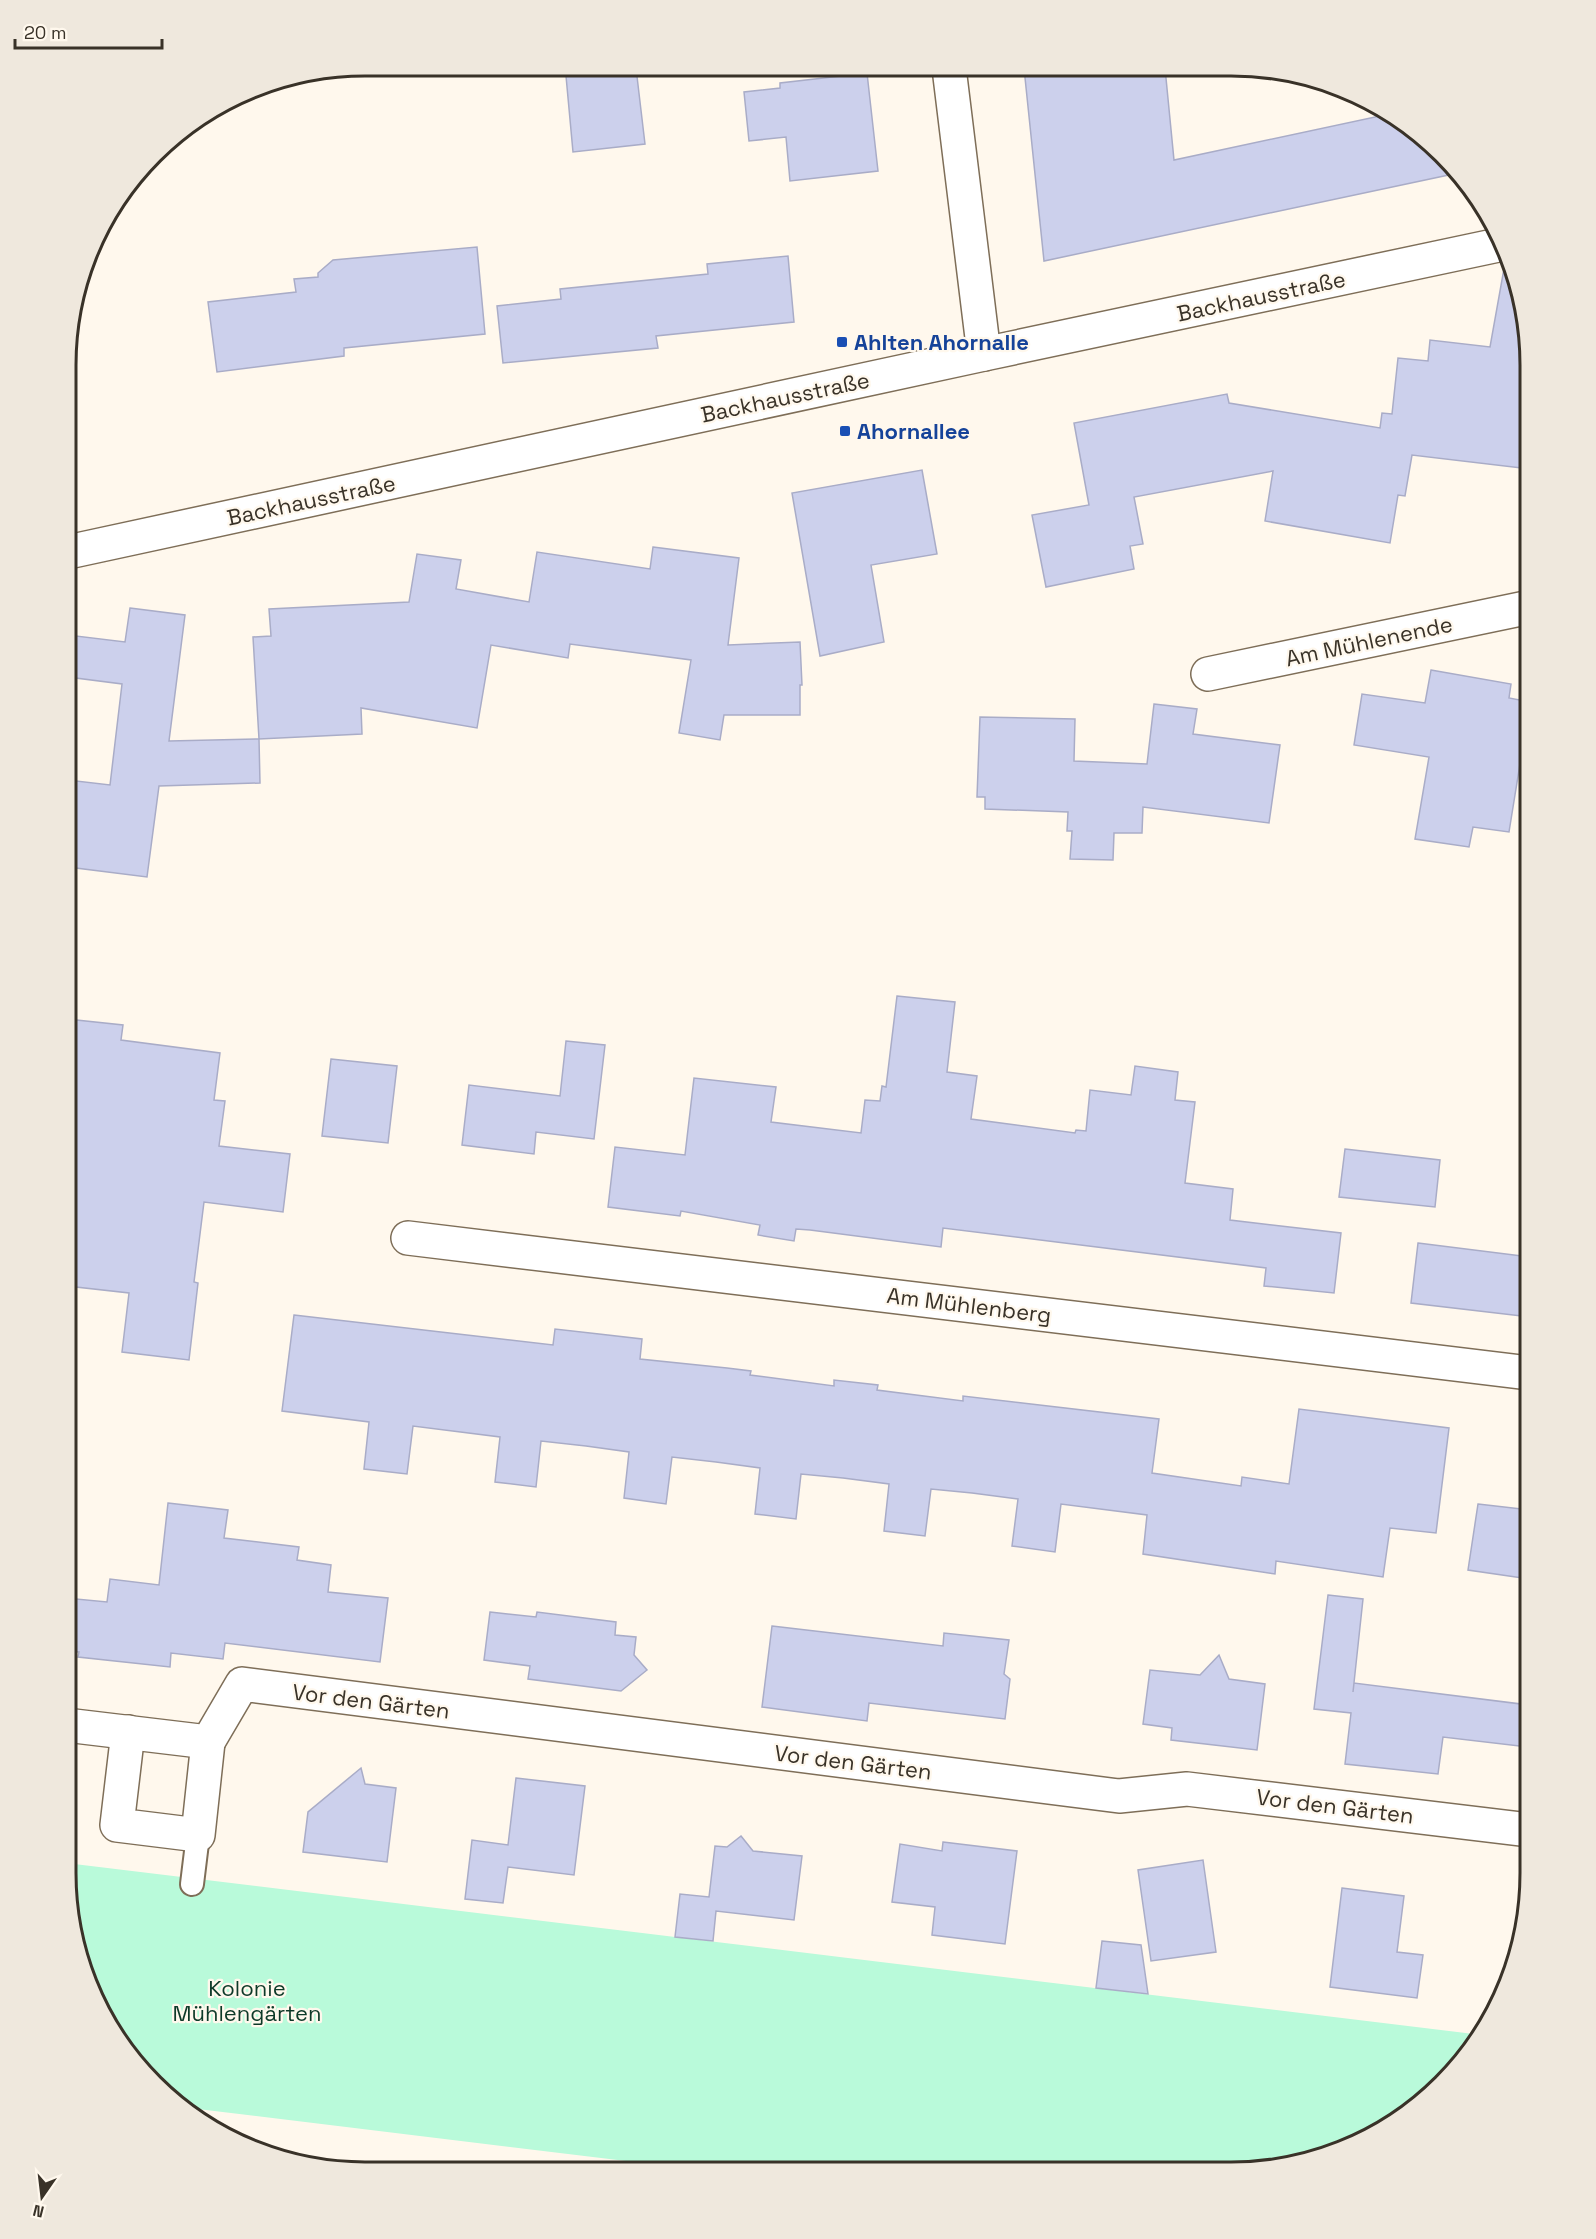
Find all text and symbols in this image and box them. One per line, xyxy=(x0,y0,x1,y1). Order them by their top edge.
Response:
scale bar xyxy=(15,12,162,50)
text: 20 m xyxy=(24,21,67,44)
street label: Backhausstraße xyxy=(1174,264,1348,328)
place label: Ahlten Ahornalle xyxy=(854,328,1029,356)
marker: Ahlten Ahornalle xyxy=(835,335,849,349)
street label: Backhausstraße xyxy=(698,365,872,429)
place label: Ahornallee xyxy=(857,417,970,445)
marker: Ahornallee xyxy=(838,424,852,438)
street label: Backhausstraße xyxy=(224,468,398,532)
street label: Am Mühlenende xyxy=(1283,610,1455,672)
street label: Am Mühlenberg xyxy=(885,1281,1053,1329)
street label: Vor den Gärten xyxy=(291,1677,451,1725)
street label: Vor den Gärten xyxy=(773,1738,933,1786)
street label: Vor den Gärten xyxy=(1255,1782,1415,1830)
park label: Kolonie Mühlengärten xyxy=(172,1974,322,2027)
north arrow xyxy=(12,2167,72,2227)
text: N xyxy=(31,2200,46,2223)

